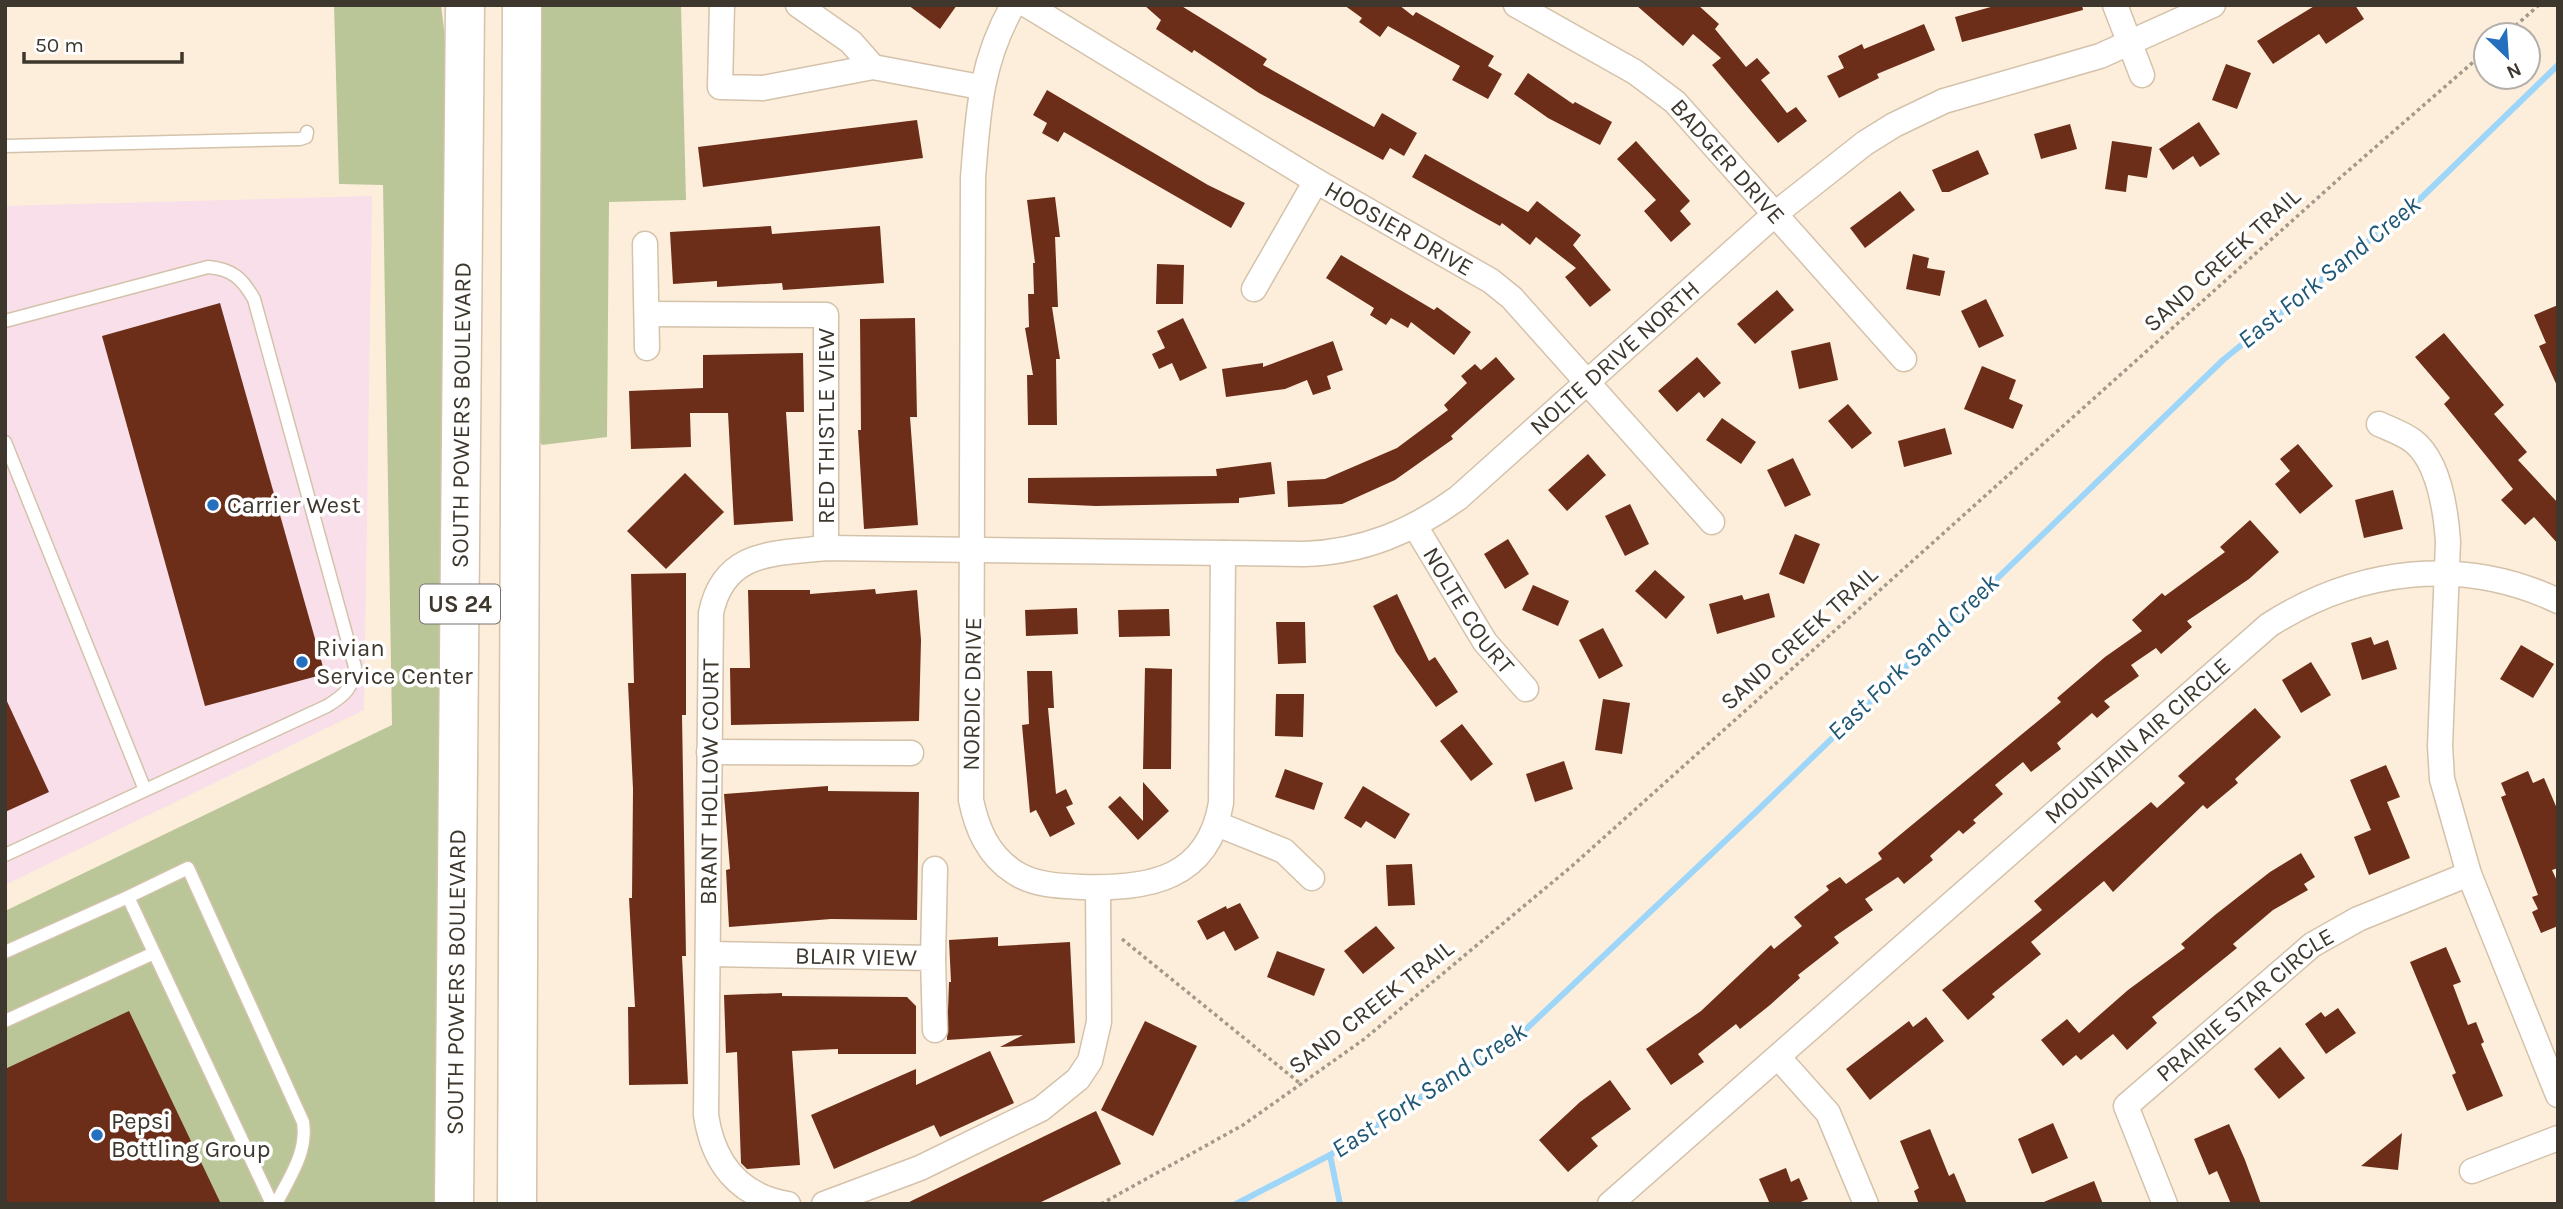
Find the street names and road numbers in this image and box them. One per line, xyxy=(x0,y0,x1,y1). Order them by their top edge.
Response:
street label: BADGER DRIVE xyxy=(1665,93,1791,230)
street label: HOOSIER DRIVE xyxy=(1320,175,1478,282)
street label: SAND CREEK TRAIL xyxy=(2138,182,2307,338)
street label: SOUTH POWERS BOULEVARD xyxy=(446,262,477,568)
street label: NOLTE DRIVE NORTH xyxy=(1524,275,1705,441)
street label: RED THISTLE VIEW xyxy=(812,327,840,524)
street label: NOLTE COURT xyxy=(1417,542,1520,679)
street label: SAND CREEK TRAIL xyxy=(1715,560,1884,716)
road number: US 24 xyxy=(420,584,500,624)
street label: NORDIC DRIVE xyxy=(957,617,987,771)
street label: MOUNTAIN AIR CIRCLE xyxy=(2039,652,2236,830)
street label: BRANT HOLLOW COURT xyxy=(694,658,725,905)
street label: SOUTH POWERS BOULEVARD xyxy=(441,829,471,1135)
street label: PRAIRIE STAR CIRCLE xyxy=(2150,922,2339,1088)
street label: SAND CREEK TRAIL xyxy=(1283,934,1460,1080)
street label: BLAIR VIEW xyxy=(795,942,918,972)

